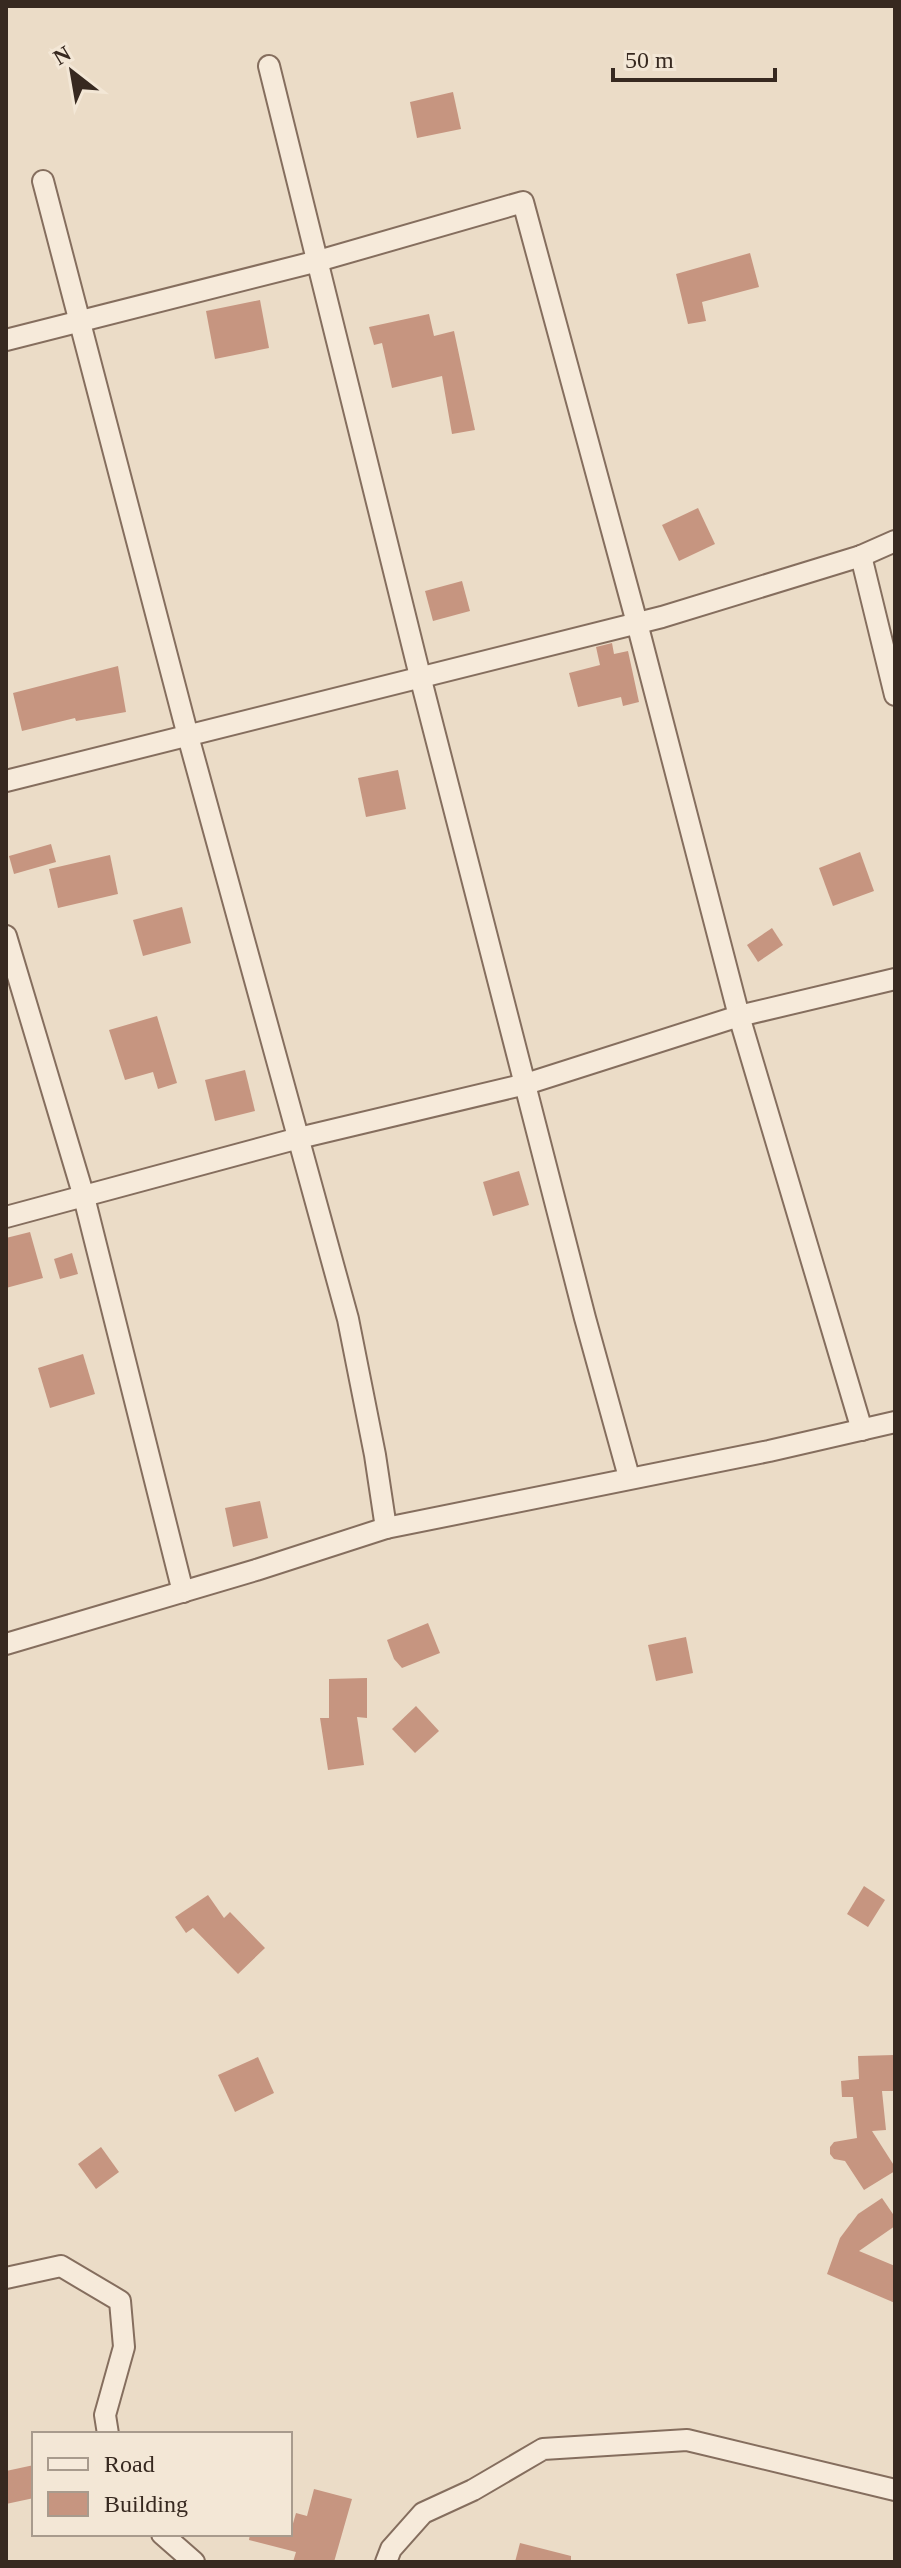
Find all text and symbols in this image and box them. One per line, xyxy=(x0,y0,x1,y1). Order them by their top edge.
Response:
north arrow xyxy=(32,32,112,112)
scale bar xyxy=(613,32,775,82)
text: N xyxy=(49,40,75,70)
text: 50 m xyxy=(625,47,674,73)
legend xyxy=(32,2432,292,2536)
text: Road xyxy=(104,2451,155,2477)
text: Building xyxy=(104,2491,188,2517)

